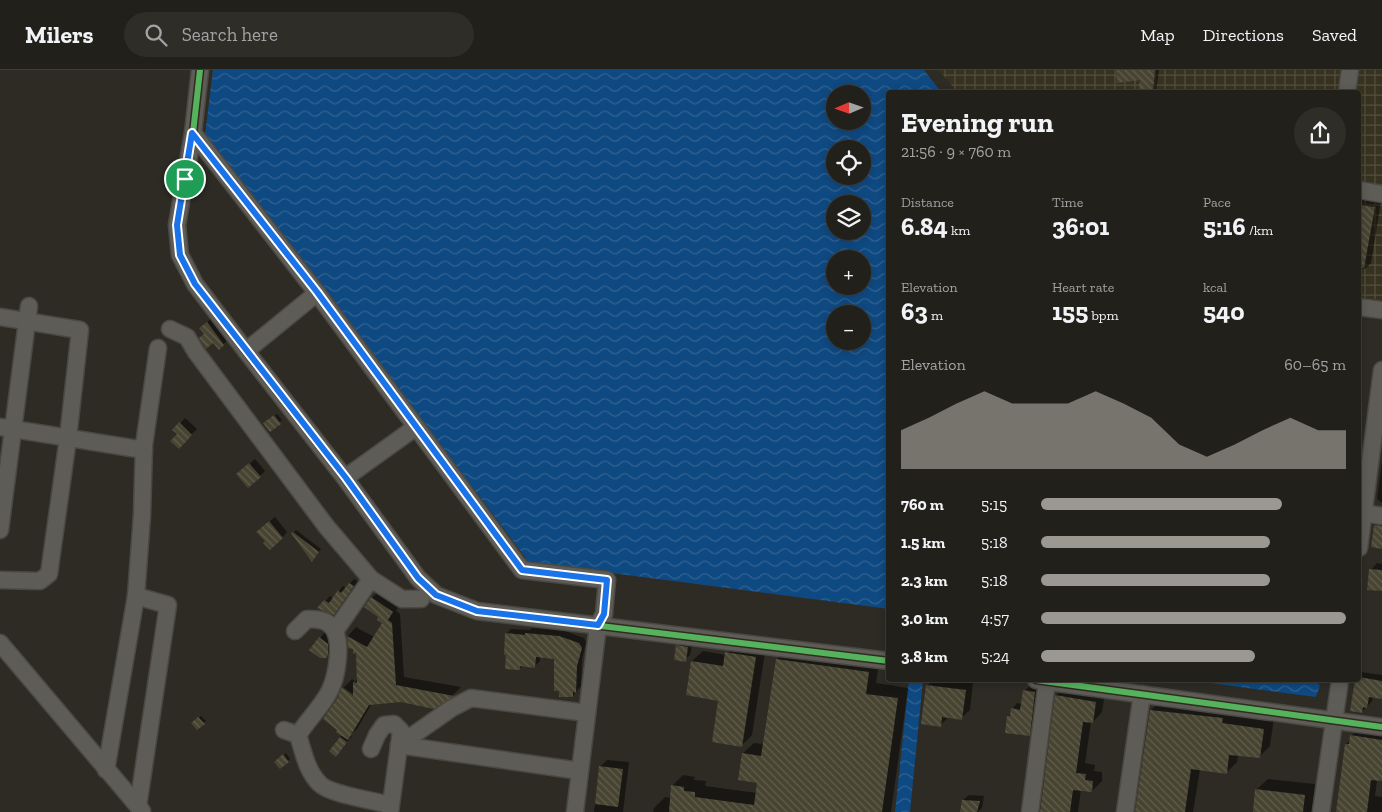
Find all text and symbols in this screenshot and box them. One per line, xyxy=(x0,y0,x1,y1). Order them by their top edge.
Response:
search box xyxy=(124,12,474,57)
text: Milers xyxy=(25,20,94,49)
icon: search xyxy=(142,21,170,49)
text: Search here xyxy=(182,23,278,46)
text: Map xyxy=(1140,24,1175,46)
text: Directions xyxy=(1203,24,1284,46)
text: Saved xyxy=(1312,24,1357,46)
north arrow xyxy=(826,85,871,130)
map controls xyxy=(826,85,871,350)
text: Evening run xyxy=(901,106,1054,139)
button: share xyxy=(1294,107,1346,159)
button: locate xyxy=(826,140,871,185)
text: 21:56 · 9 × 760 m xyxy=(901,142,1011,161)
pin xyxy=(164,158,206,200)
icon: arrive xyxy=(171,165,199,193)
text: Distance xyxy=(901,194,954,211)
text: Time xyxy=(1052,194,1083,211)
text: Pace xyxy=(1203,194,1231,211)
button: layers xyxy=(826,195,871,240)
text: 6.84 xyxy=(901,211,948,241)
text: 36:01 xyxy=(1052,211,1109,241)
text: 5:16 xyxy=(1203,211,1246,241)
text: km xyxy=(948,222,970,239)
text: /km xyxy=(1246,222,1273,239)
button: + xyxy=(826,250,871,295)
text: Elevation xyxy=(901,279,958,296)
text: Heart rate xyxy=(1052,279,1114,296)
text: kcal xyxy=(1203,279,1227,296)
text: 63 xyxy=(901,296,928,326)
text: 155 xyxy=(1052,296,1088,326)
text: 540 xyxy=(1203,296,1245,326)
button: − xyxy=(826,305,871,350)
text: m xyxy=(928,307,943,324)
text: bpm xyxy=(1088,307,1119,324)
text: Elevation xyxy=(901,355,966,374)
text: 60–65 m xyxy=(1284,355,1346,374)
text: 760 m xyxy=(901,495,944,514)
text: 5:15 xyxy=(981,495,1007,514)
text: 1.5 km xyxy=(901,533,945,552)
text: 5:18 xyxy=(981,533,1008,552)
text: 2.3 km xyxy=(901,571,948,590)
text: 5:18 xyxy=(981,571,1008,590)
text: 3.0 km xyxy=(901,609,948,628)
text: 4:57 xyxy=(981,609,1009,628)
text: 3.8 km xyxy=(901,647,948,666)
text: 5:24 xyxy=(981,647,1010,666)

